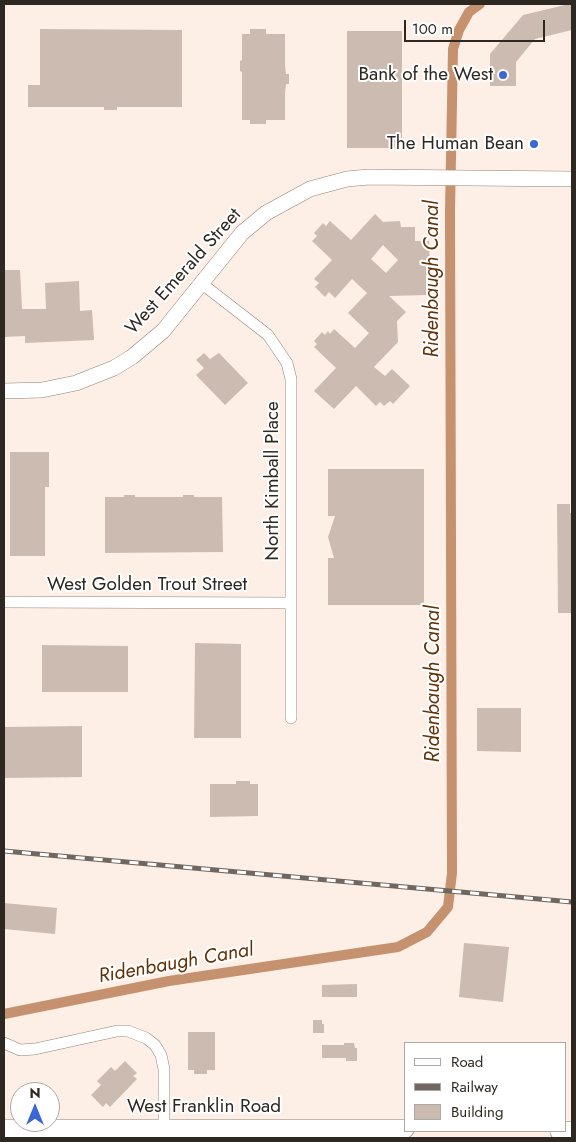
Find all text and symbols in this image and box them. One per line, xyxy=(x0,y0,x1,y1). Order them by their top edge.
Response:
scale bar xyxy=(406,10,547,42)
text: 100 m xyxy=(412,18,453,40)
place label: Bank of the West xyxy=(358,64,493,86)
marker: Bank of the West xyxy=(497,69,509,81)
place label: The Human Bean xyxy=(387,133,524,155)
marker: The Human Bean xyxy=(528,138,540,150)
water label: Ridenbaugh Canal xyxy=(421,201,445,357)
street label: West Emerald Street xyxy=(121,204,247,340)
street label: North Kimball Place xyxy=(262,401,284,561)
street label: West Golden Trout Street xyxy=(47,574,247,596)
water label: Ridenbaugh Canal xyxy=(422,606,446,762)
water label: Ridenbaugh Canal xyxy=(97,939,255,989)
legend xyxy=(404,1042,566,1132)
text: Road xyxy=(451,1051,483,1073)
text: Railway xyxy=(451,1076,498,1098)
north arrow xyxy=(10,1082,60,1132)
text: N xyxy=(29,1083,41,1103)
street label: West Franklin Road xyxy=(127,1096,281,1118)
text: Building xyxy=(451,1101,503,1123)

